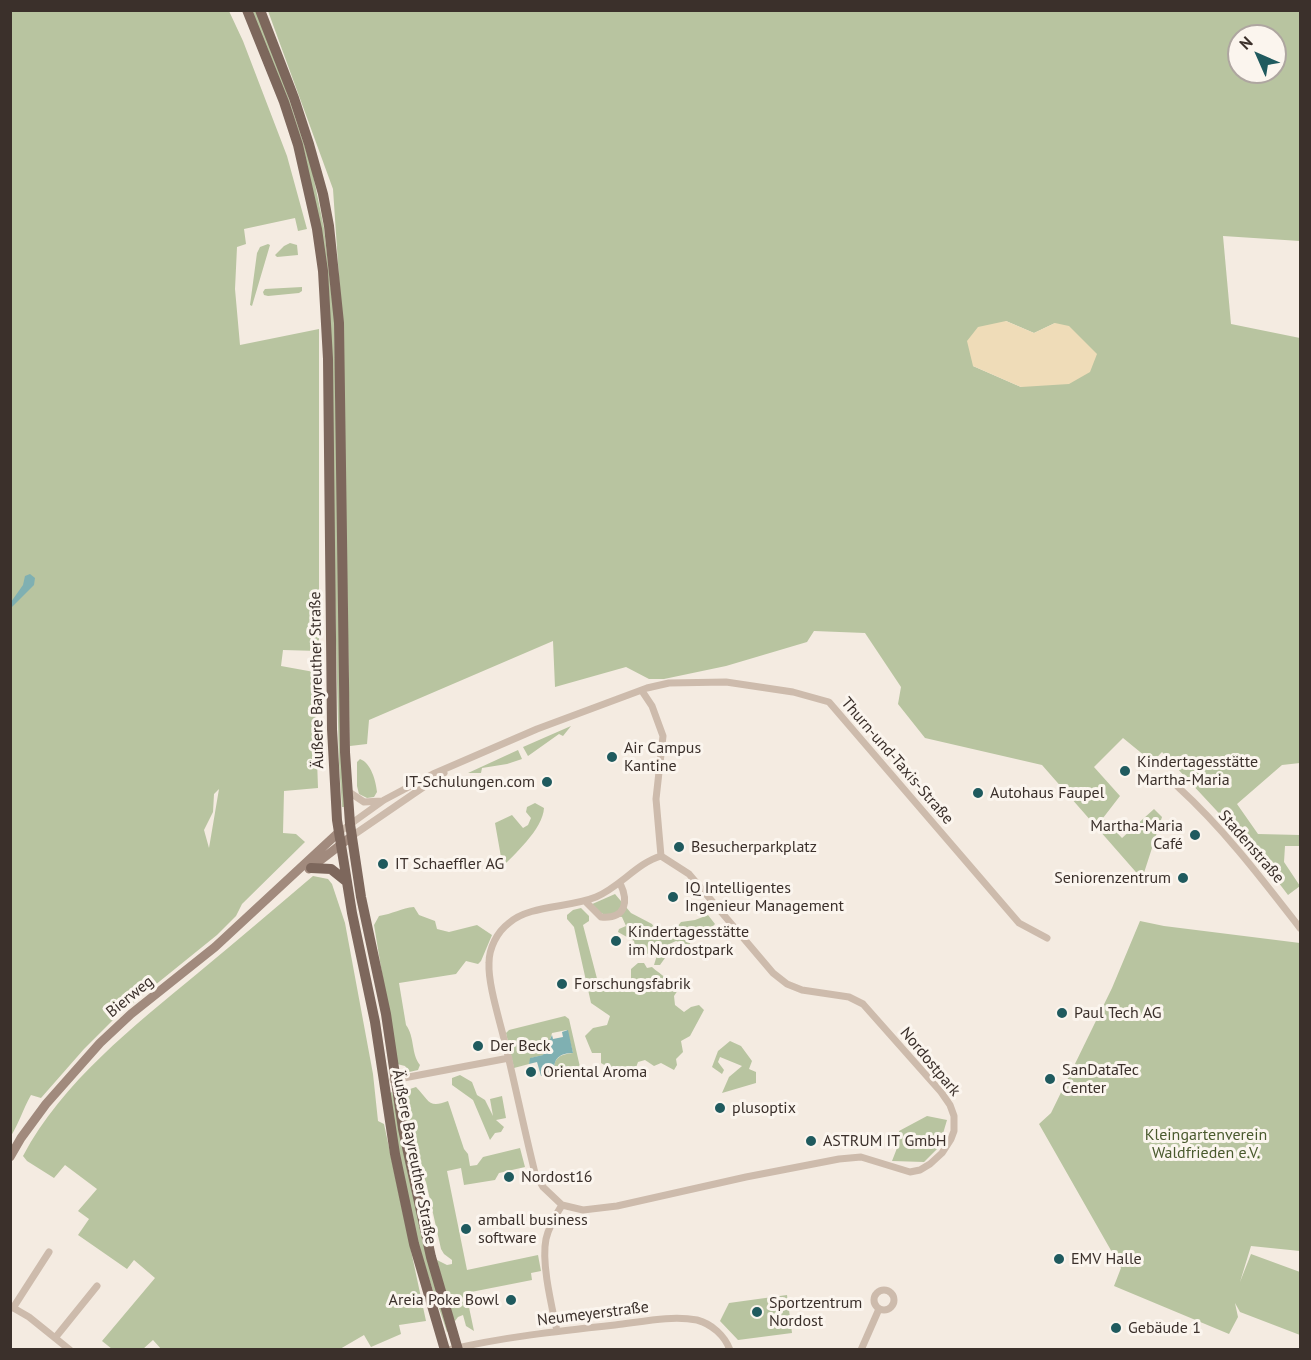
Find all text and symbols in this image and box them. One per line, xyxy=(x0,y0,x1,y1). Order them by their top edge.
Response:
north arrow xyxy=(1227,24,1287,84)
text: N xyxy=(1235,32,1256,53)
street label: Äußere Bayreuther Straße xyxy=(306,591,328,769)
street label: Thurn-und-Taxis-Straße xyxy=(837,694,957,828)
place label: Air Campus Kantine xyxy=(624,738,701,776)
marker: Air Campus Kantine xyxy=(605,750,619,764)
place label: Kindertagesstätte Martha-Maria xyxy=(1137,752,1258,790)
marker: Kindertagesstätte Martha-Maria xyxy=(1118,764,1132,778)
place label: IT-Schulungen.com xyxy=(405,772,535,792)
marker: IT-Schulungen.com xyxy=(540,775,554,789)
place label: Autohaus Faupel xyxy=(990,783,1104,803)
marker: Autohaus Faupel xyxy=(971,786,985,800)
street label: Stadenstraße xyxy=(1214,807,1288,887)
place label: Martha-Maria Café xyxy=(1090,816,1183,854)
marker: Martha-Maria Café xyxy=(1188,828,1202,842)
place label: Besucherparkplatz xyxy=(691,837,817,857)
marker: Besucherparkplatz xyxy=(672,840,686,854)
place label: IT Schaeffler AG xyxy=(395,854,504,874)
marker: IT Schaeffler AG xyxy=(376,857,390,871)
place label: Seniorenzentrum xyxy=(1054,868,1171,888)
marker: Seniorenzentrum xyxy=(1176,871,1190,885)
place label: IQ Intelligentes Ingenieur Management xyxy=(685,878,844,916)
marker: IQ Intelligentes Ingenieur Management xyxy=(666,890,680,904)
place label: Kindertagesstätte im Nordostpark xyxy=(628,922,749,960)
marker: Kindertagesstätte im Nordostpark xyxy=(609,934,623,948)
street label: Bierweg xyxy=(102,972,158,1022)
place label: Forschungsfabrik xyxy=(574,974,691,994)
marker: Forschungsfabrik xyxy=(555,977,569,991)
place label: Paul Tech AG xyxy=(1074,1003,1162,1023)
marker: Paul Tech AG xyxy=(1055,1006,1069,1020)
street label: Nordostpark xyxy=(896,1024,964,1100)
place label: Der Beck xyxy=(490,1036,550,1056)
marker: Der Beck xyxy=(471,1039,485,1053)
place label: SanDataTec Center xyxy=(1062,1060,1139,1098)
place label: Oriental Aroma xyxy=(543,1062,647,1082)
marker: Oriental Aroma xyxy=(524,1065,538,1079)
street label: Äußere Bayreuther Straße xyxy=(388,1068,440,1246)
marker: SanDataTec Center xyxy=(1043,1072,1057,1086)
place label: plusoptix xyxy=(732,1098,796,1118)
marker: plusoptix xyxy=(713,1101,727,1115)
park label: Kleingartenverein Waldfrieden e.V. xyxy=(1145,1125,1267,1163)
place label: ASTRUM IT GmbH xyxy=(823,1131,947,1151)
marker: ASTRUM IT GmbH xyxy=(804,1134,818,1148)
place label: Nordost16 xyxy=(521,1167,593,1187)
marker: Nordost16 xyxy=(502,1170,516,1184)
place label: amball business software xyxy=(478,1210,588,1248)
marker: amball business software xyxy=(459,1222,473,1236)
place label: EMV Halle xyxy=(1071,1249,1142,1269)
marker: EMV Halle xyxy=(1052,1252,1066,1266)
place label: Areia Poke Bowl xyxy=(389,1290,499,1310)
marker: Areia Poke Bowl xyxy=(504,1293,518,1307)
place label: Sportzentrum Nordost xyxy=(769,1293,862,1331)
street label: Neumeyerstraße xyxy=(536,1298,650,1330)
marker: Sportzentrum Nordost xyxy=(750,1305,764,1319)
place label: Gebäude 1 xyxy=(1128,1318,1201,1338)
marker: Gebäude 1 xyxy=(1109,1321,1123,1335)

